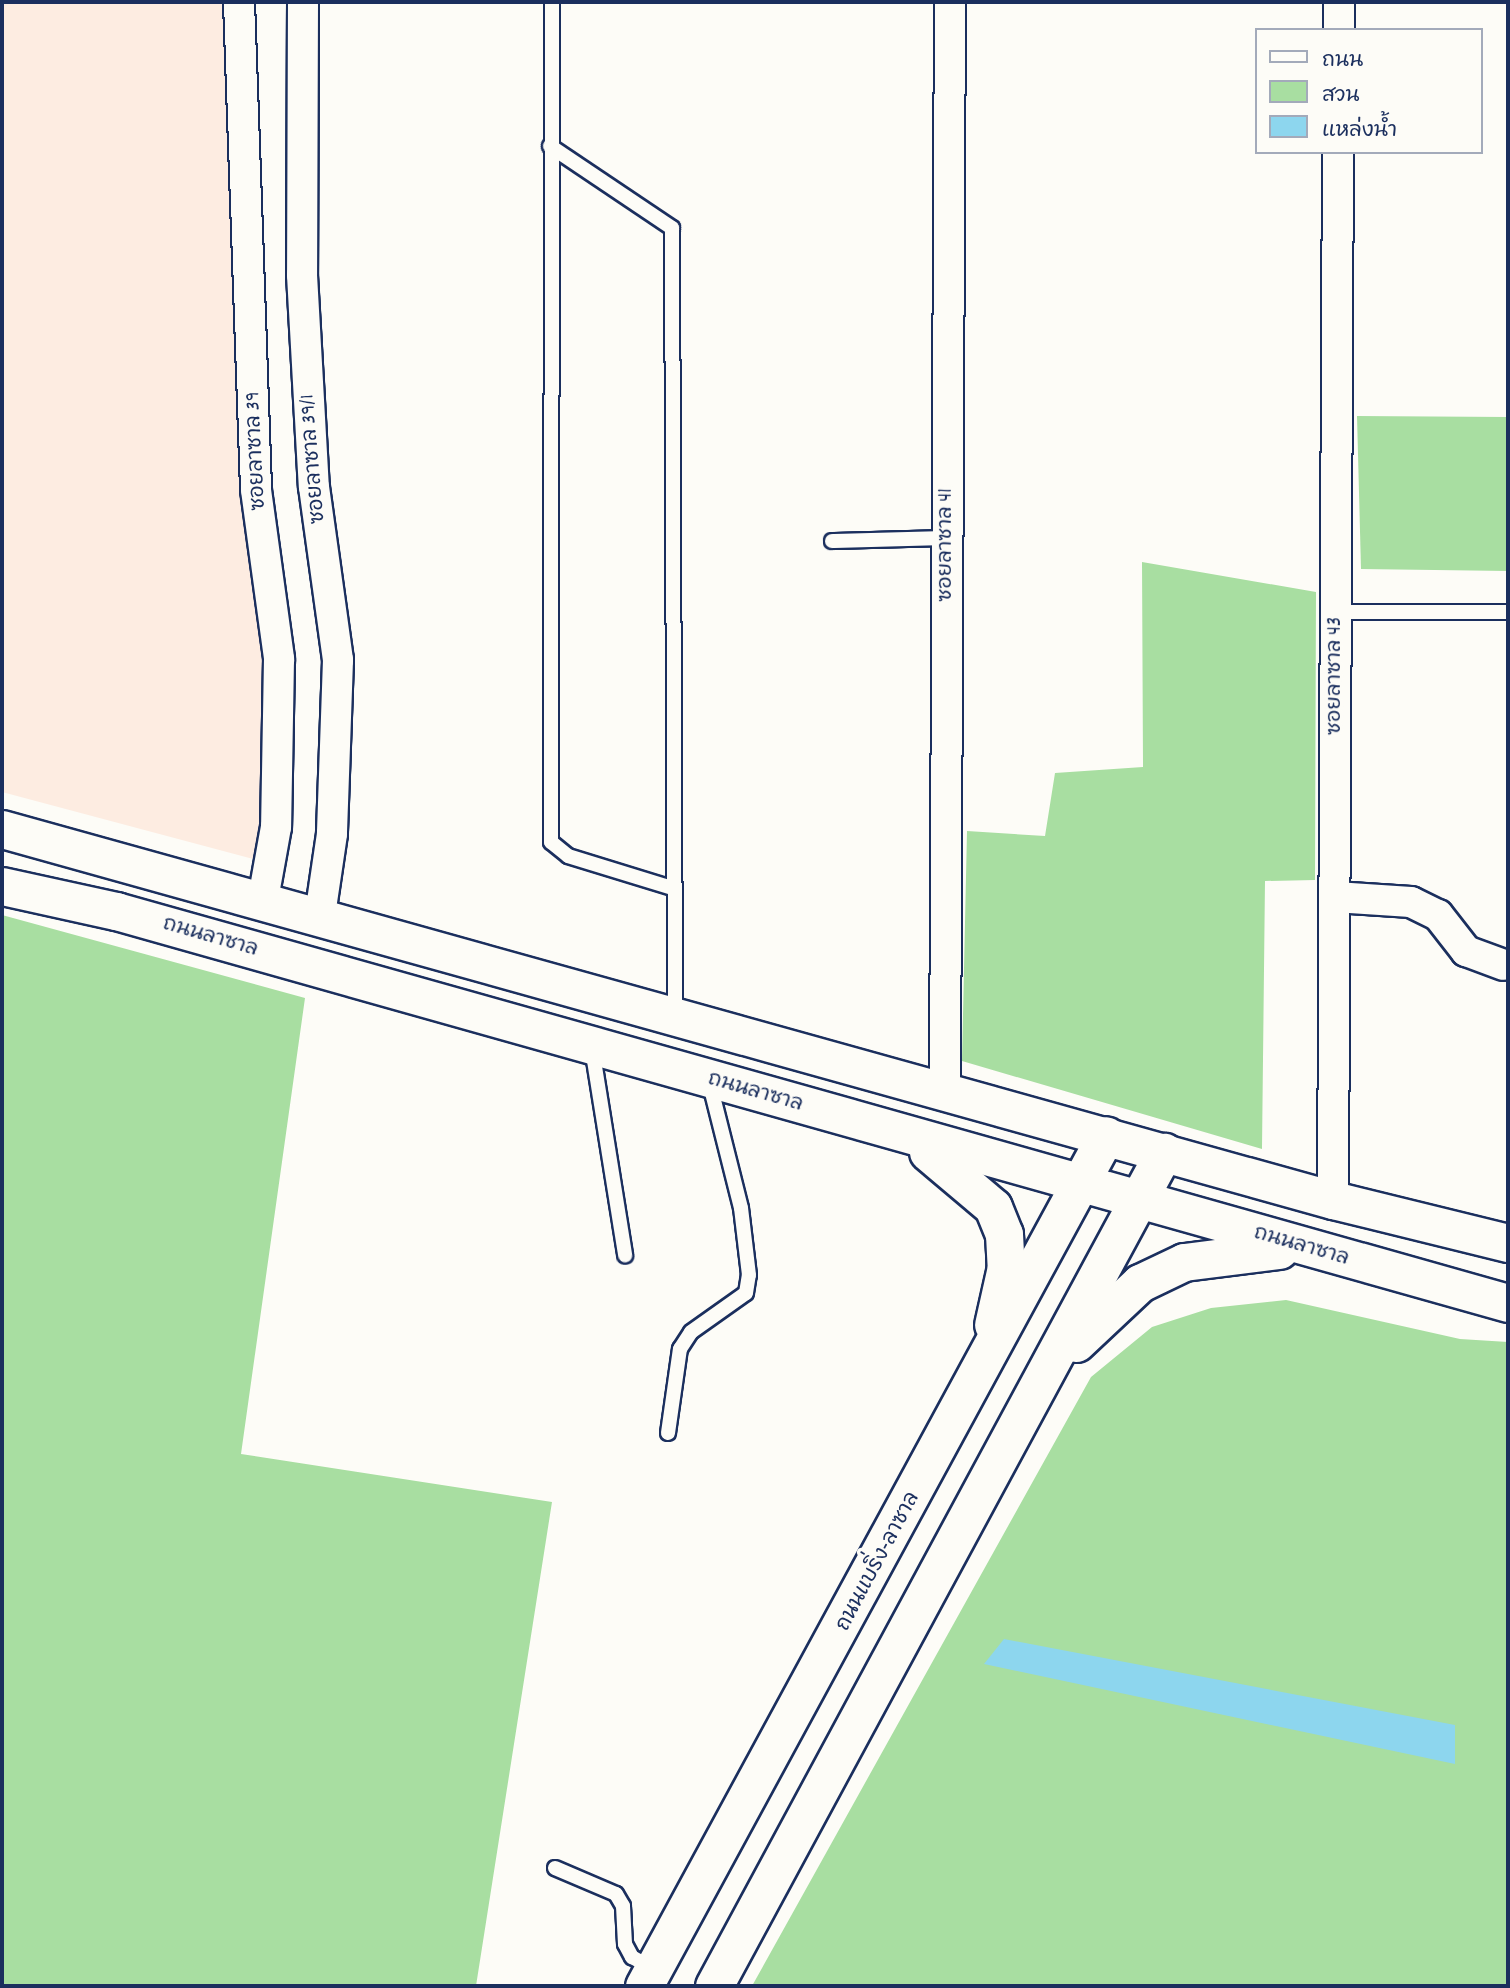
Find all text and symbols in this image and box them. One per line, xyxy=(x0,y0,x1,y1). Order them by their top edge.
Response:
legend xyxy=(1254,28,1482,154)
text: ถนน xyxy=(1322,47,1363,77)
text: สวน xyxy=(1322,82,1359,112)
text: แหล่งน้ำ xyxy=(1322,117,1397,147)
street label: ซอยลาซาล 39 xyxy=(241,391,273,511)
street label: ซอยลาซาล 39/1 xyxy=(296,393,332,525)
street label: ซอยลาซาล 41 xyxy=(934,488,960,602)
street label: ซอยลาซาล 43 xyxy=(1323,617,1349,735)
street label: ถนนลาซาล xyxy=(160,912,260,964)
street label: ถนนลาซาล xyxy=(705,1067,805,1119)
street label: ถนนลาซาล xyxy=(1251,1221,1351,1273)
street label: ถนนแบริ่ง-ลาซาล xyxy=(832,1488,926,1636)

